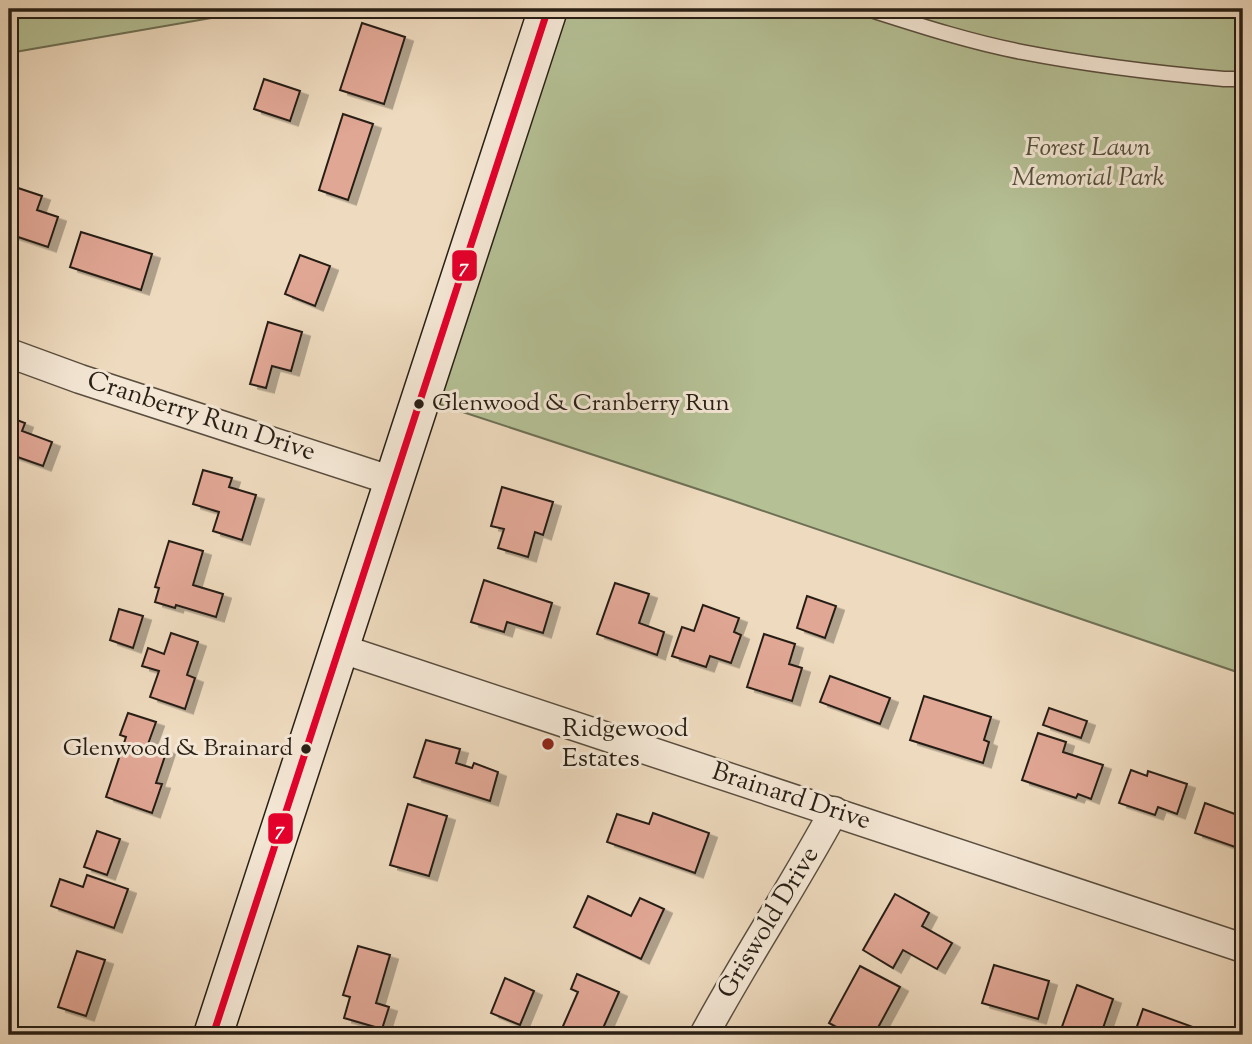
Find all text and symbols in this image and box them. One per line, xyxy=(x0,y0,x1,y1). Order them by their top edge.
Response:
park label: Forest Lawn Memorial Park xyxy=(1012,130,1165,197)
line badge: 7 xyxy=(451,249,478,282)
text: 7 xyxy=(459,254,469,281)
street label: Cranberry Run Drive xyxy=(82,363,320,471)
place label: Glenwood & Cranberry Run xyxy=(432,387,730,421)
marker: Glenwood & Cranberry Run xyxy=(412,397,426,411)
place label: Ridgewood Estates xyxy=(562,711,689,778)
place label: Glenwood & Brainard xyxy=(63,732,293,766)
marker: Ridgewood Estates xyxy=(540,736,556,752)
marker: Glenwood & Brainard xyxy=(299,742,313,756)
street label: Brainard Drive xyxy=(707,754,875,840)
line badge: 7 xyxy=(267,812,294,845)
text: 7 xyxy=(275,817,285,844)
street label: Griswold Drive xyxy=(709,840,829,1006)

